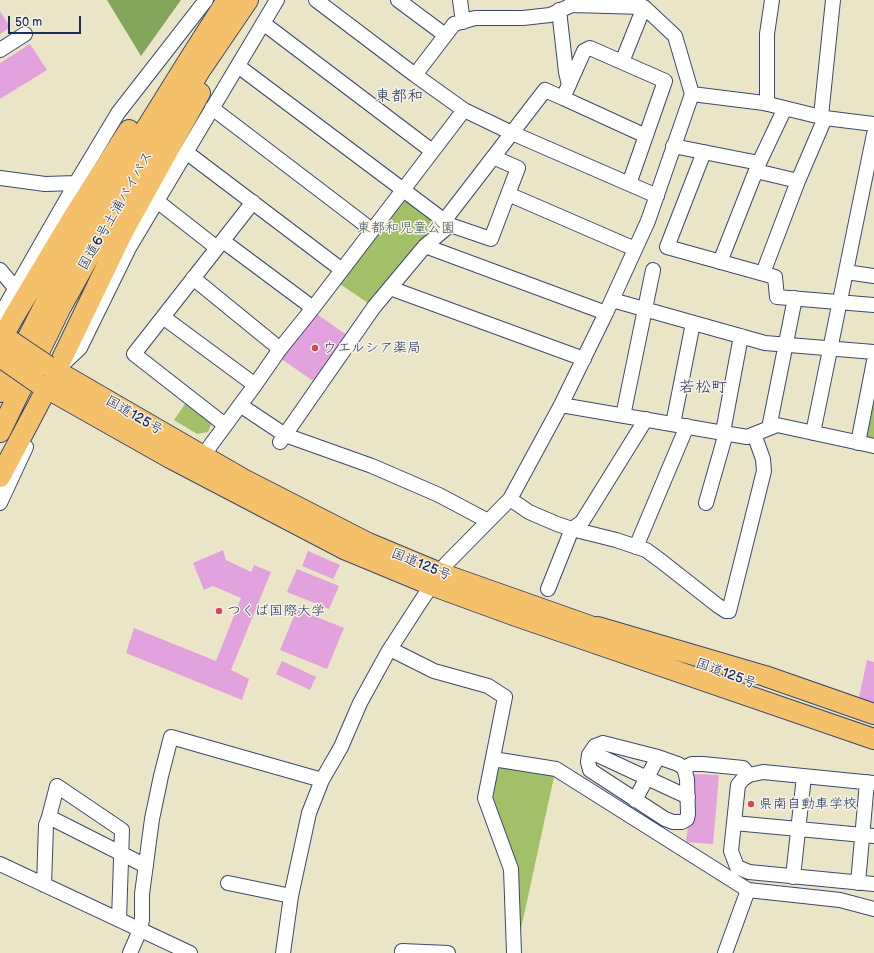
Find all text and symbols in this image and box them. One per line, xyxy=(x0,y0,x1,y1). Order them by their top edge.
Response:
scale bar xyxy=(10,8,83,34)
text: 50 m xyxy=(15,15,42,30)
district label: 東都和 xyxy=(375,87,423,107)
street label: 国道6号土浦バイパス xyxy=(75,149,157,273)
park label: 東都和児童公園 xyxy=(357,220,455,236)
place label: ウエルシア薬局 xyxy=(323,340,421,356)
marker: ウエルシア薬局 xyxy=(310,343,320,353)
district label: 若松町 xyxy=(679,378,727,398)
street label: 国道125号 xyxy=(102,393,166,439)
street label: 国道125号 xyxy=(388,545,454,585)
place label: つくば国際大学 xyxy=(227,603,325,619)
marker: つくば国際大学 xyxy=(214,606,224,616)
street label: 国道125号 xyxy=(693,655,759,693)
place label: 県南自動車学校 xyxy=(759,796,857,812)
marker: 県南自動車学校 xyxy=(746,799,756,809)

